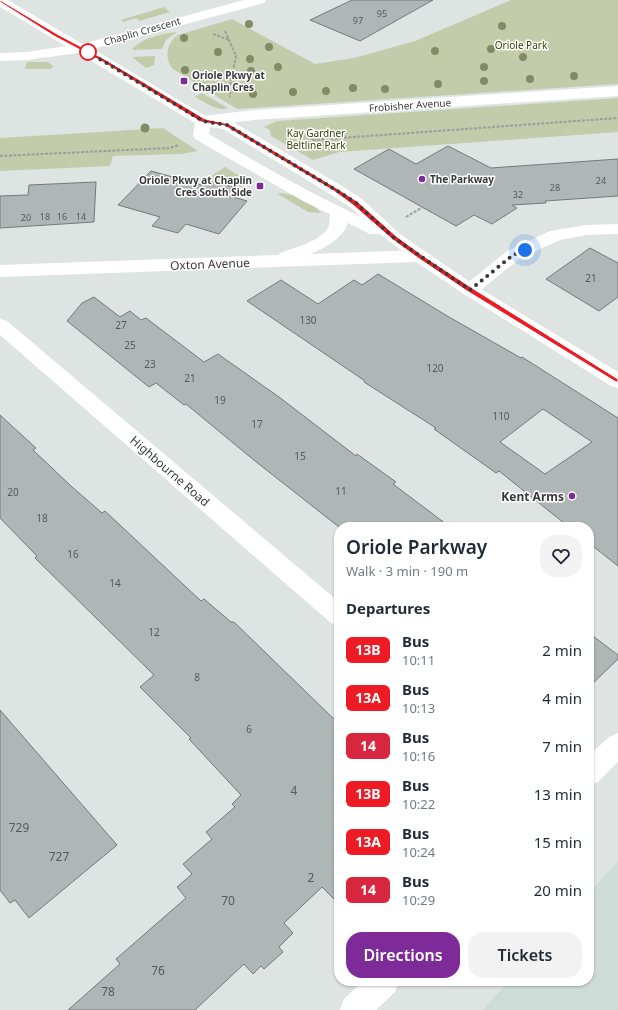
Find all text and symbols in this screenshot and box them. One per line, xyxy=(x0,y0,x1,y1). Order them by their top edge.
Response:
house number: 95 xyxy=(377,7,387,20)
street label: Chaplin Crescent xyxy=(102,13,182,49)
house number: 97 xyxy=(353,14,363,27)
park label: Oriole Park xyxy=(495,38,548,52)
unlabelled marker xyxy=(79,43,97,61)
place label: Oriole Pkwy at Chaplin Cres xyxy=(192,68,265,94)
marker: Oriole Pkwy at Chaplin Cres xyxy=(179,76,189,86)
street label: Frobisher Avenue xyxy=(368,95,452,115)
park label: Kay Gardner Beltline Park xyxy=(286,126,346,152)
place label: The Parkway xyxy=(430,172,494,186)
place label: Oriole Pkwy at Chaplin Cres South Side xyxy=(139,173,252,199)
marker: The Parkway xyxy=(417,174,427,184)
house number: 24 xyxy=(596,174,606,187)
marker: Oriole Pkwy at Chaplin Cres South Side xyxy=(255,181,265,191)
house number: 28 xyxy=(550,181,560,194)
house number: 32 xyxy=(513,188,523,201)
house number: 18 xyxy=(40,210,50,223)
house number: 16 xyxy=(57,210,67,223)
house number: 14 xyxy=(76,210,86,223)
house number: 20 xyxy=(21,211,31,224)
your location xyxy=(515,240,535,260)
street label: Oxton Avenue xyxy=(170,254,250,274)
house number: 21 xyxy=(585,271,597,285)
house number: 130 xyxy=(299,313,317,327)
house number: 27 xyxy=(115,318,127,332)
house number: 25 xyxy=(124,338,136,352)
house number: 23 xyxy=(144,357,156,371)
house number: 120 xyxy=(426,361,444,375)
house number: 21 xyxy=(184,371,196,385)
house number: 19 xyxy=(214,393,226,407)
house number: 110 xyxy=(492,409,510,423)
house number: 17 xyxy=(251,417,263,431)
street label: Highbourne Road xyxy=(127,432,213,510)
house number: 15 xyxy=(294,449,306,463)
house number: 11 xyxy=(335,484,347,498)
house number: 20 xyxy=(7,485,19,499)
place label: Kent Arms xyxy=(501,488,564,505)
marker: Kent Arms xyxy=(567,491,577,501)
house number: 18 xyxy=(36,511,48,525)
text: Oriole Parkway xyxy=(346,534,487,560)
button: heart xyxy=(540,535,582,577)
house number: 16 xyxy=(67,547,79,561)
text: Walk · 3 min · 190 m xyxy=(346,562,468,580)
house number: 14 xyxy=(109,576,121,590)
text: Departures xyxy=(346,598,430,618)
house number: 12 xyxy=(148,625,160,639)
text: Bus xyxy=(402,631,429,651)
text: 13B xyxy=(355,640,381,659)
text: 2 min xyxy=(542,640,582,660)
text: 10:11 xyxy=(402,651,435,669)
house number: 8 xyxy=(194,670,200,684)
text: Bus xyxy=(402,679,429,699)
text: 13A xyxy=(355,688,381,707)
text: 4 min xyxy=(542,688,582,708)
text: 10:13 xyxy=(402,699,435,717)
house number: 6 xyxy=(246,722,252,736)
text: Bus xyxy=(402,727,429,747)
text: 14 xyxy=(360,736,376,755)
text: 7 min xyxy=(542,736,582,756)
text: 10:16 xyxy=(402,747,435,765)
text: Bus xyxy=(402,775,429,795)
house number: 4 xyxy=(291,782,298,799)
text: 13B xyxy=(355,784,381,803)
text: 13 min xyxy=(534,784,582,804)
text: 10:22 xyxy=(402,795,435,813)
house number: 729 xyxy=(9,819,29,836)
text: Bus xyxy=(402,823,429,843)
text: 13A xyxy=(355,832,381,851)
text: 15 min xyxy=(534,832,582,852)
text: 10:24 xyxy=(402,843,435,861)
house number: 727 xyxy=(49,848,69,865)
house number: 2 xyxy=(308,869,315,886)
text: Bus xyxy=(402,871,429,891)
text: 14 xyxy=(360,880,376,899)
text: 20 min xyxy=(534,880,582,900)
text: 10:29 xyxy=(402,891,435,909)
house number: 70 xyxy=(221,892,235,909)
button: Directions xyxy=(346,932,460,978)
button: Tickets xyxy=(468,932,582,978)
house number: 76 xyxy=(151,962,165,979)
house number: 78 xyxy=(101,983,115,1000)

